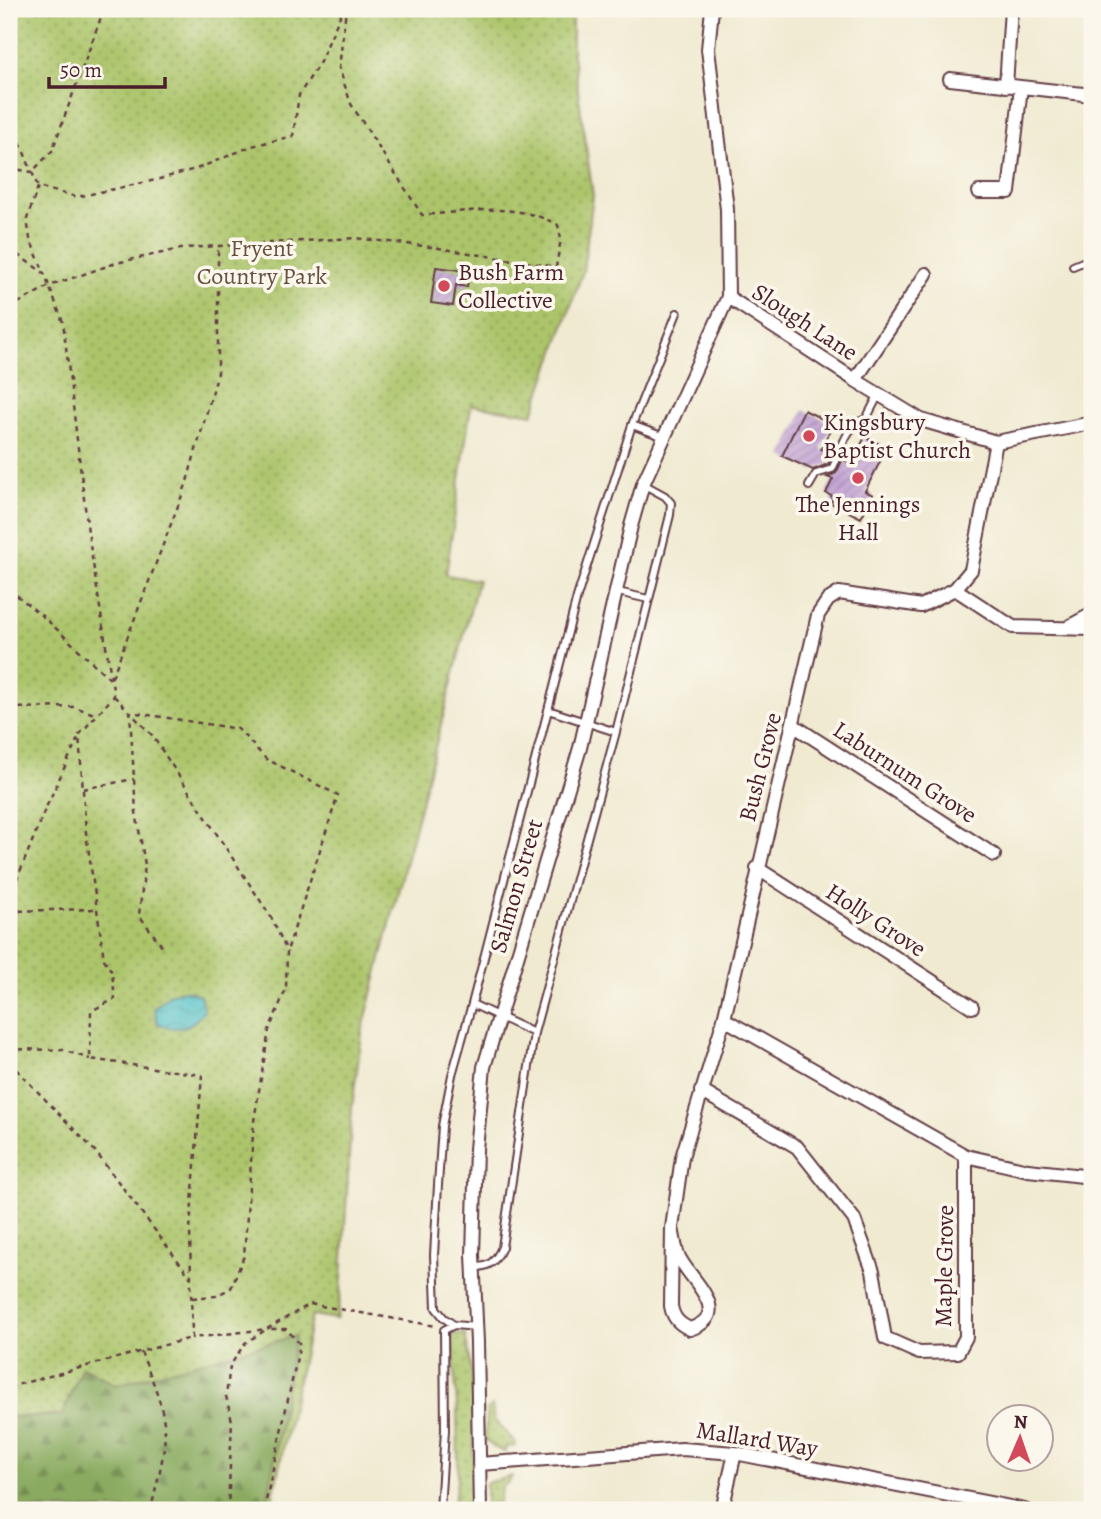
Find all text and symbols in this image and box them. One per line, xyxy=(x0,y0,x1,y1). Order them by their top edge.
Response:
scale bar xyxy=(49,46,164,90)
text: 50 m xyxy=(60,56,102,84)
park label: Fryent Country Park xyxy=(197,232,327,292)
place label: Bush Farm Collective xyxy=(458,256,564,316)
street label: Slough Lane xyxy=(746,276,864,368)
marker: Bush Farm Collective xyxy=(436,278,452,294)
place label: Kingsbury Baptist Church xyxy=(823,406,971,466)
marker: Kingsbury Baptist Church xyxy=(801,428,817,444)
marker: The Jennings Hall xyxy=(850,470,866,486)
place label: The Jennings Hall xyxy=(796,488,920,548)
street label: Bush Grove xyxy=(731,709,789,825)
street label: Laburnum Grove xyxy=(827,713,983,831)
street label: Salmon Street xyxy=(482,815,550,957)
street label: Holly Grove xyxy=(820,876,932,964)
street label: Maple Grove xyxy=(927,1205,961,1327)
north arrow xyxy=(986,1404,1056,1474)
text: N xyxy=(1013,1409,1028,1435)
street label: Mallard Way xyxy=(694,1414,820,1464)

